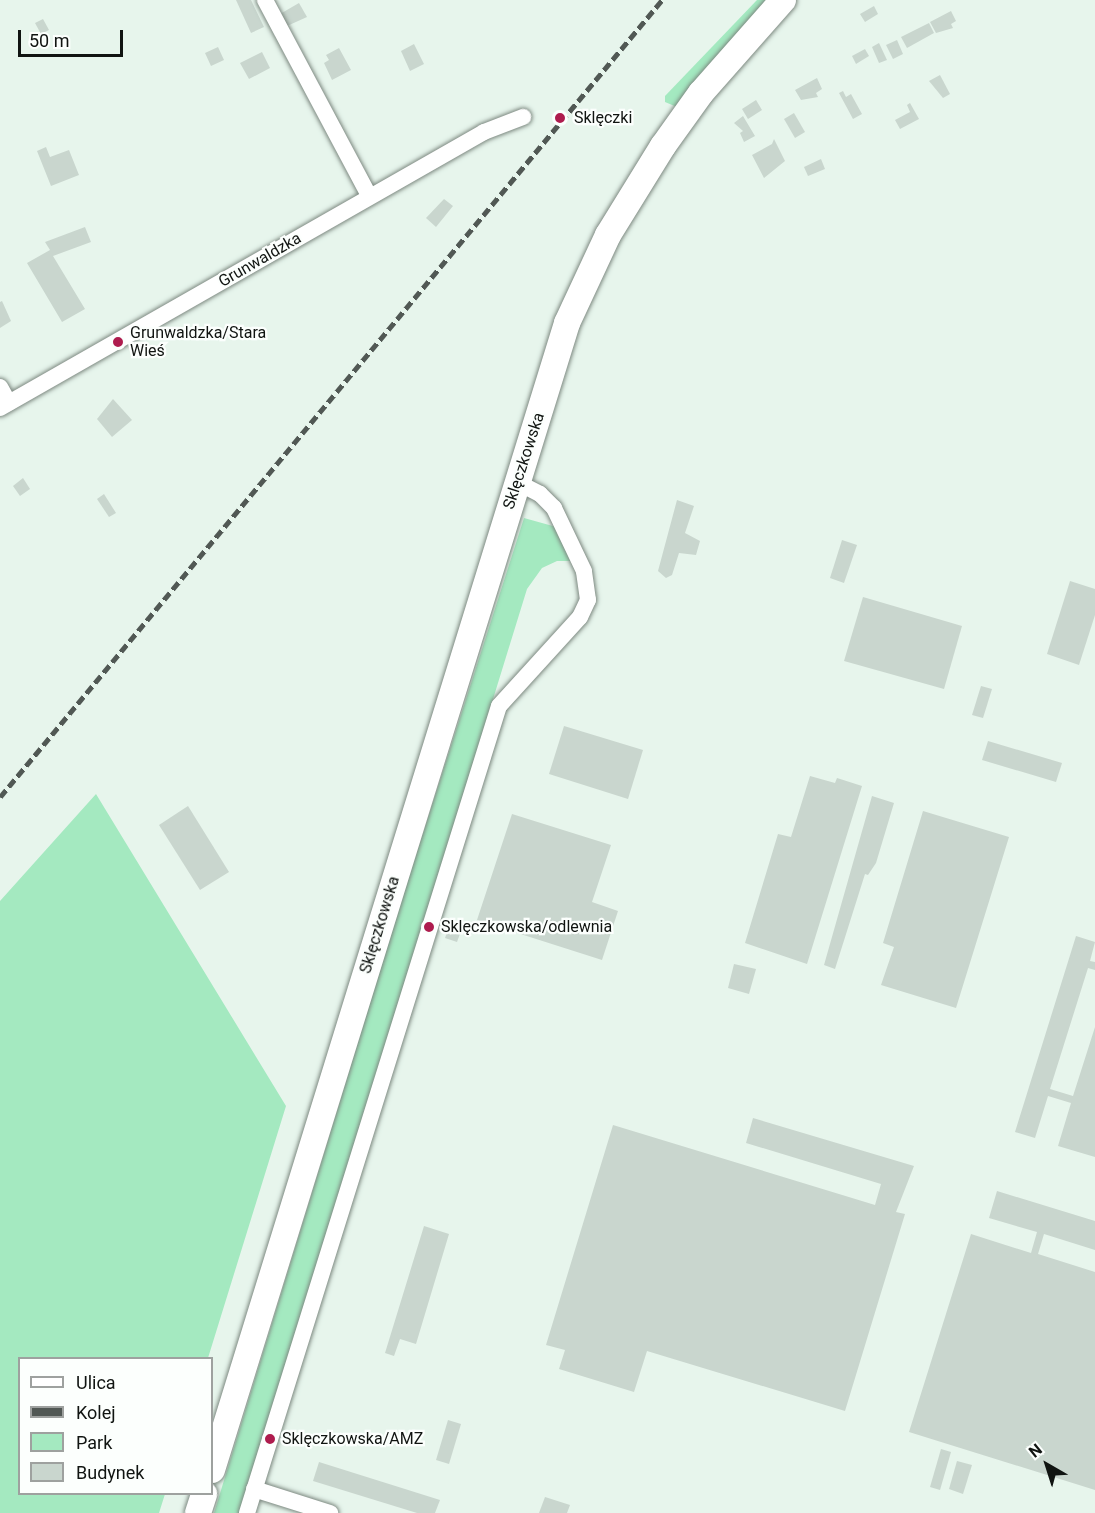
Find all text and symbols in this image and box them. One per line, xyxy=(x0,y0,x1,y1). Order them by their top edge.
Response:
scale bar xyxy=(21,18,126,56)
text: 50 m xyxy=(29,30,69,51)
place label: Sklęczki xyxy=(574,108,632,128)
marker: Sklęczki xyxy=(551,109,569,127)
street label: Grunwaldzka xyxy=(215,229,305,291)
place label: Grunwaldzka/Stara Wieś xyxy=(130,323,266,361)
marker: Grunwaldzka/Stara Wieś xyxy=(111,335,125,349)
street label: Sklęczkowska xyxy=(499,410,549,512)
street label: Sklęczkowska xyxy=(356,874,404,976)
place label: Sklęczkowska/odlewnia xyxy=(441,917,612,937)
marker: Sklęczkowska/odlewnia xyxy=(422,920,436,934)
legend xyxy=(18,1357,213,1495)
text: Ulica xyxy=(76,1372,116,1393)
text: Kolej xyxy=(76,1402,116,1423)
place label: Sklęczkowska/AMZ xyxy=(282,1429,423,1449)
text: Park xyxy=(76,1432,112,1453)
marker: Sklęczkowska/AMZ xyxy=(263,1432,277,1446)
north arrow xyxy=(1017,1435,1077,1495)
text: N xyxy=(1025,1440,1046,1462)
text: Budynek xyxy=(76,1462,144,1483)

